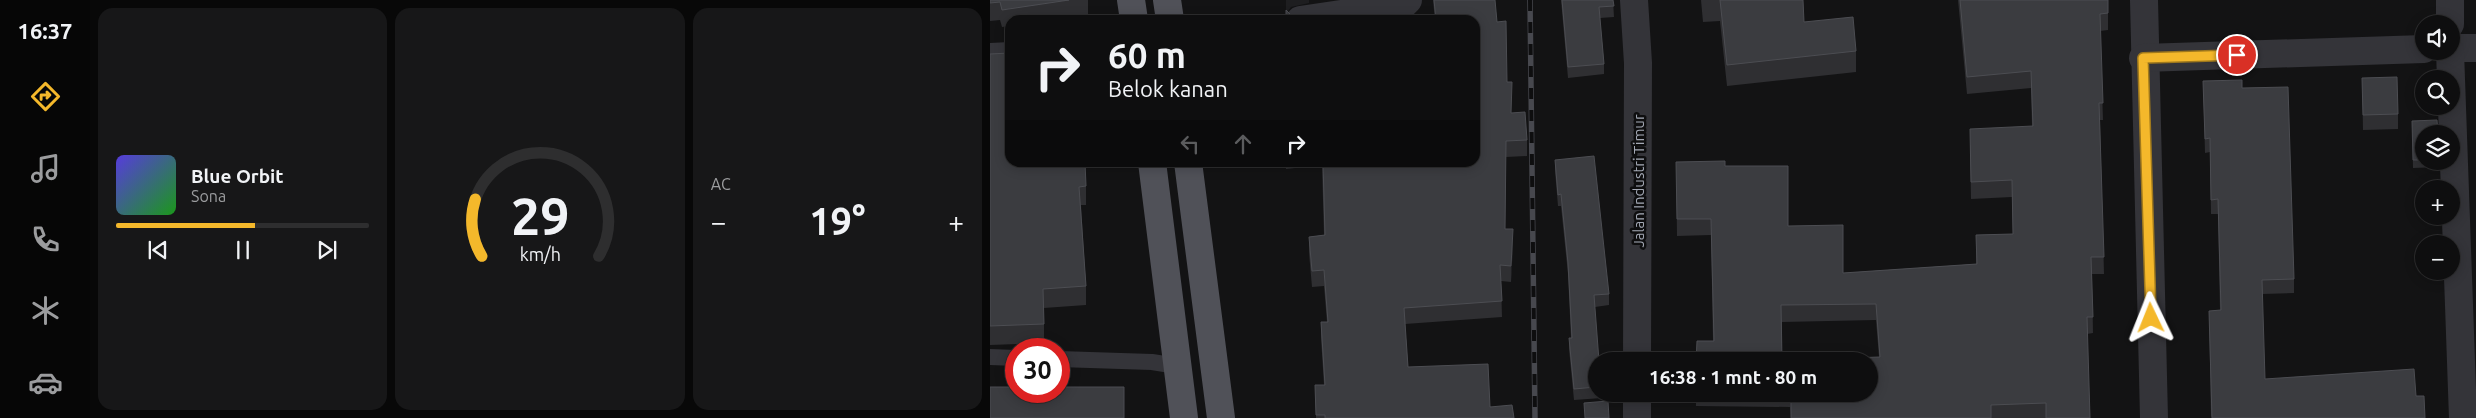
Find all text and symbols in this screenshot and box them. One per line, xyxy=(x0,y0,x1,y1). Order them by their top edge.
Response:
map controls xyxy=(2415,15,2460,280)
button: sound xyxy=(2415,15,2460,60)
text: 16:37 xyxy=(17,18,73,43)
pin xyxy=(2216,34,2258,76)
icon: right xyxy=(1025,35,1090,100)
text: 60 m xyxy=(1108,35,1186,75)
icon: arrive xyxy=(2223,41,2251,69)
button: search xyxy=(2415,70,2460,115)
text: Belok kanan xyxy=(1108,76,1228,101)
icon: directions xyxy=(28,79,63,114)
street label: Jalan Industri Timur xyxy=(1630,114,1647,248)
button: layers xyxy=(2415,125,2460,170)
icon: left xyxy=(1176,130,1204,158)
icon: ahead xyxy=(1229,130,1257,158)
icon: right xyxy=(1282,130,1310,158)
icon: music xyxy=(28,151,63,186)
text: Blue Orbit xyxy=(191,165,284,187)
text: AC xyxy=(711,175,731,193)
button: + xyxy=(2415,180,2460,225)
text: Sona xyxy=(191,187,226,205)
text: 29 xyxy=(511,187,569,245)
text: 19° xyxy=(809,200,865,242)
text: − xyxy=(711,206,726,237)
text: + xyxy=(948,206,964,237)
icon: phone xyxy=(28,222,63,257)
button: − xyxy=(2415,235,2460,280)
icon: previous xyxy=(144,236,172,264)
icon: pause xyxy=(229,236,257,264)
icon: next xyxy=(313,236,341,264)
text: km/h xyxy=(519,244,561,264)
position arrow xyxy=(2124,291,2176,343)
icon: climate xyxy=(28,293,63,328)
speed limit sign: 30 xyxy=(1005,338,1070,403)
icon: car xyxy=(28,365,63,400)
text: 16:38 · 1 mnt · 80 m xyxy=(1649,366,1817,388)

